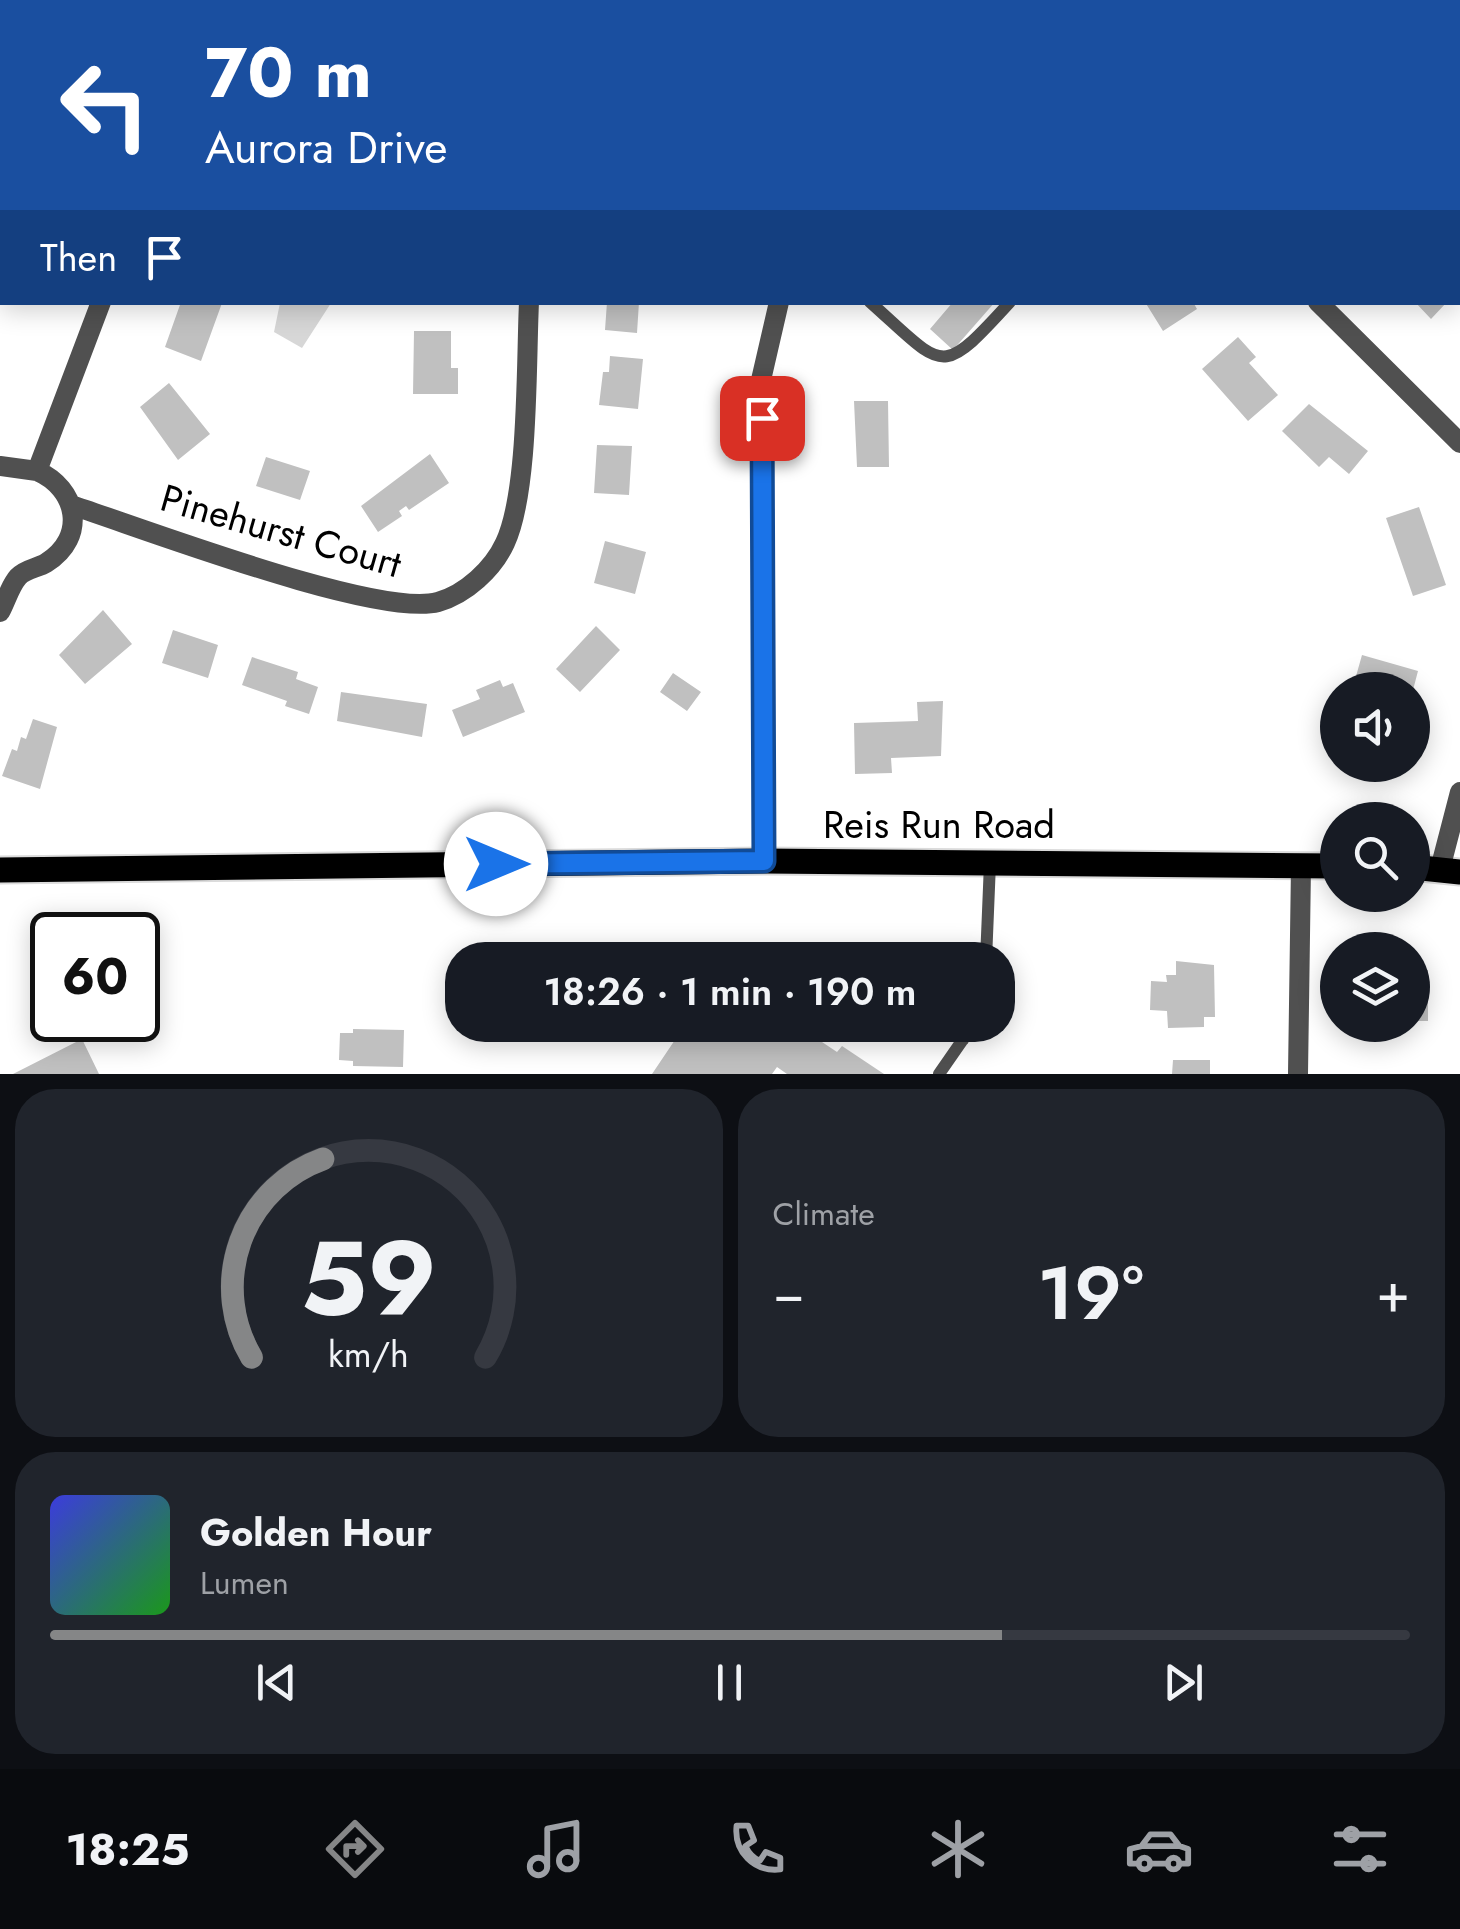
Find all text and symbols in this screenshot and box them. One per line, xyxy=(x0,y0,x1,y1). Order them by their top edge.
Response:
text: 70 m xyxy=(205,22,372,123)
icon: left xyxy=(40,40,170,170)
text: Aurora Drive xyxy=(205,115,447,180)
text: Then xyxy=(40,230,117,285)
icon: arrive xyxy=(137,230,192,285)
pin xyxy=(720,376,805,461)
icon: arrive xyxy=(735,391,790,446)
street label: Pinehurst Court xyxy=(154,470,408,591)
map controls xyxy=(1320,672,1430,1042)
button: sound xyxy=(1320,672,1430,782)
street label: Reis Run Road xyxy=(823,797,1055,852)
button: search xyxy=(1320,802,1430,912)
position arrow xyxy=(444,812,548,916)
speed limit sign: 60 xyxy=(30,912,160,1042)
button: layers xyxy=(1320,932,1430,1042)
text: 18:26 · 1 min · 190 m xyxy=(543,964,917,1019)
text: Climate xyxy=(773,1191,875,1237)
text: 59 xyxy=(300,1204,437,1354)
text: 19° xyxy=(1037,1239,1144,1347)
text: − xyxy=(773,1253,805,1333)
text: + xyxy=(1376,1253,1410,1333)
text: km/h xyxy=(328,1329,409,1380)
text: Golden Hour xyxy=(200,1505,432,1560)
text: Lumen xyxy=(200,1560,289,1606)
icon: previous xyxy=(249,1655,304,1710)
icon: pause xyxy=(702,1655,757,1710)
icon: next xyxy=(1156,1655,1211,1710)
icon: directions xyxy=(320,1814,390,1884)
icon: music xyxy=(521,1814,591,1884)
icon: phone xyxy=(722,1814,792,1884)
icon: climate xyxy=(923,1814,993,1884)
icon: car xyxy=(1124,1814,1194,1884)
icon: filters xyxy=(1325,1814,1395,1884)
text: 18:25 xyxy=(65,1817,190,1882)

